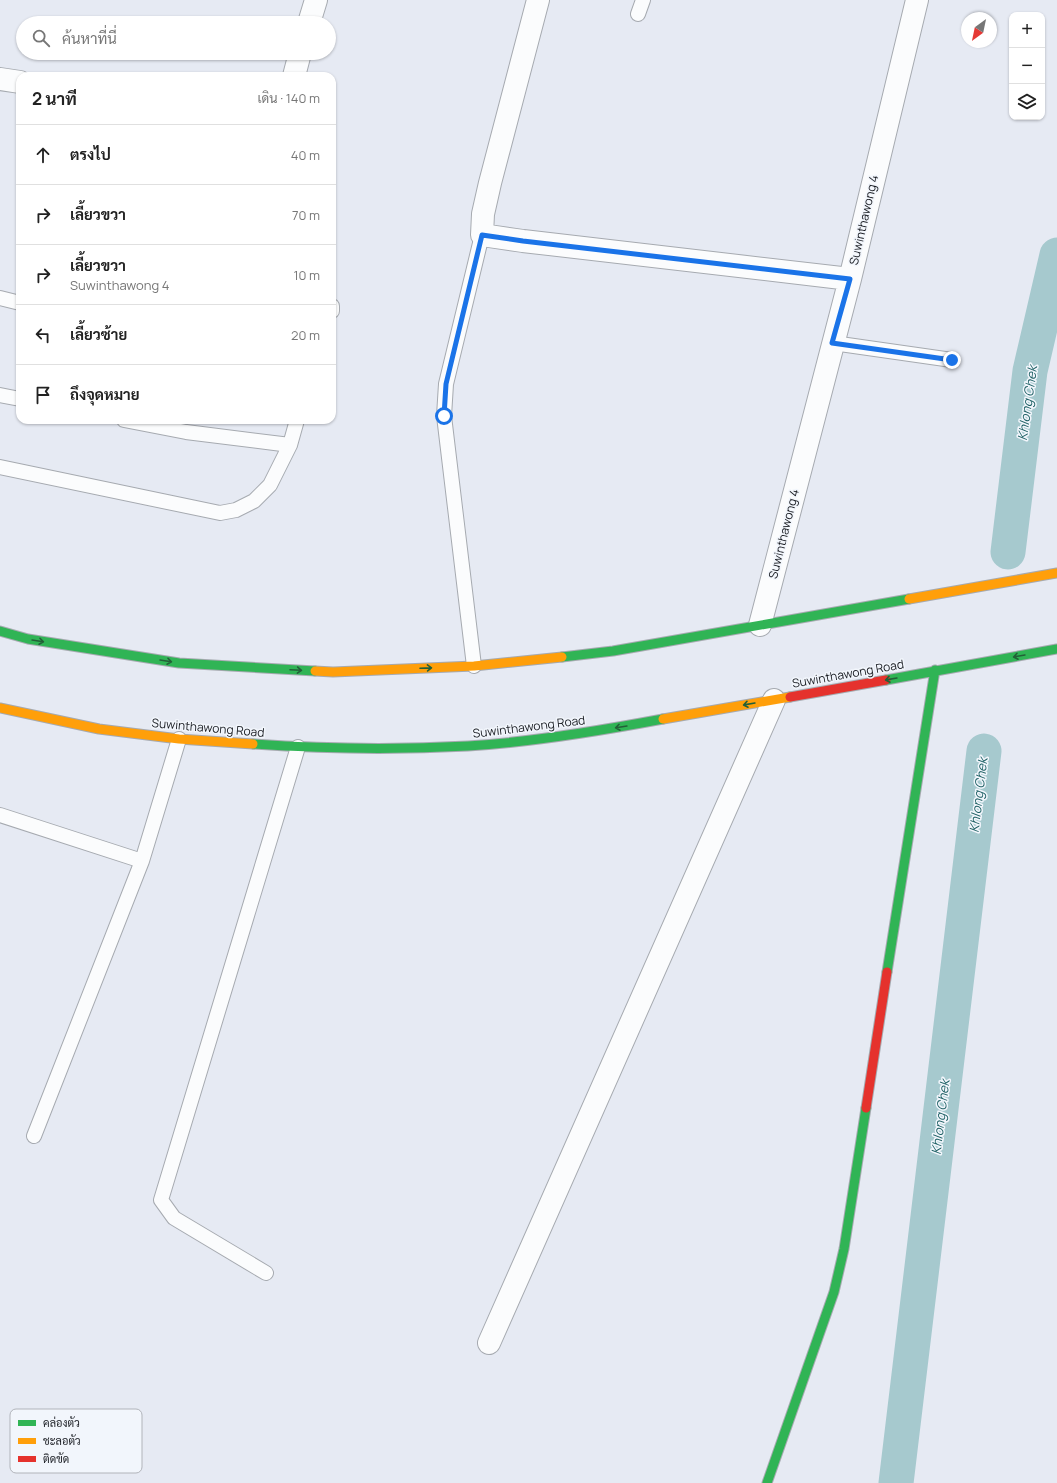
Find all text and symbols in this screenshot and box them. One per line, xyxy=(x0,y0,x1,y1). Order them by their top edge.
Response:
north arrow xyxy=(961,12,997,48)
map controls xyxy=(1009,12,1045,120)
button: + xyxy=(1009,12,1045,48)
search box xyxy=(16,16,336,60)
icon: search xyxy=(30,27,52,49)
text: ค้นหาที่นี่ xyxy=(62,28,117,49)
button: − xyxy=(1009,48,1045,84)
button: layers xyxy=(1009,84,1045,120)
text: 2 นาที xyxy=(32,87,77,110)
text: เดิน · 140 m xyxy=(258,89,320,107)
icon: ahead xyxy=(32,144,54,166)
text: ตรงไป xyxy=(70,144,111,165)
text: 40 m xyxy=(291,146,320,164)
street label: Suwinthawong 4 xyxy=(845,173,882,267)
icon: right xyxy=(32,204,54,226)
text: เลี้ยวขวา xyxy=(70,204,126,225)
text: 70 m xyxy=(292,206,320,224)
text: เลี้ยวขวา xyxy=(70,255,126,276)
icon: right xyxy=(32,264,54,286)
text: 10 m xyxy=(293,266,320,284)
text: Suwinthawong 4 xyxy=(70,276,169,294)
icon: left xyxy=(32,324,54,346)
text: เลี้ยวซ้าย xyxy=(70,324,127,345)
text: 20 m xyxy=(291,326,320,344)
route end xyxy=(943,351,961,369)
water label: Khlong Chek xyxy=(1013,362,1042,442)
icon: arrive xyxy=(32,384,54,406)
text: ถึงจุดหมาย xyxy=(70,384,140,405)
route start xyxy=(435,407,453,425)
street label: Suwinthawong 4 xyxy=(764,487,803,580)
one-way arrow xyxy=(31,637,44,645)
one-way arrow xyxy=(1012,652,1025,660)
street label: Suwinthawong Road xyxy=(791,655,905,692)
one-way arrow xyxy=(159,657,172,665)
one-way arrow xyxy=(419,665,432,672)
one-way arrow xyxy=(289,667,302,674)
one-way arrow xyxy=(885,675,898,683)
one-way arrow xyxy=(743,700,756,708)
street label: Suwinthawong Road xyxy=(472,711,586,742)
street label: Suwinthawong Road xyxy=(151,714,265,741)
one-way arrow xyxy=(615,723,628,731)
water label: Khlong Chek xyxy=(964,754,992,833)
water label: Khlong Chek xyxy=(926,1076,954,1155)
legend xyxy=(10,1409,142,1473)
text: คล่องตัว xyxy=(43,1415,80,1430)
text: ชะลอตัว xyxy=(43,1433,81,1448)
text: ติดขัด xyxy=(43,1451,69,1466)

